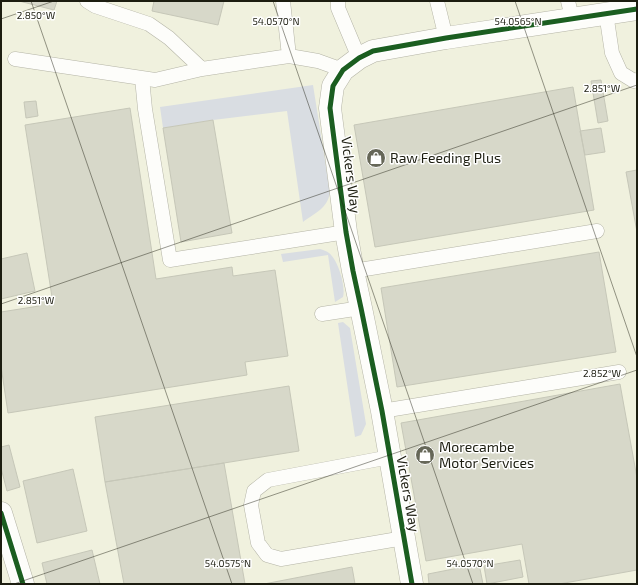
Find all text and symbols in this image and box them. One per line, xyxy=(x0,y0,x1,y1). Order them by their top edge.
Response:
text: 2.850°W xyxy=(17,9,56,21)
text: 54.0570°N xyxy=(252,15,300,27)
text: 54.0565°N xyxy=(495,15,541,27)
text: 2.851°W xyxy=(584,82,621,94)
street label: Vickers Way xyxy=(338,136,365,215)
shop icon: Raw Feeding Plus xyxy=(365,147,387,169)
place label: Raw Feeding Plus xyxy=(390,149,501,166)
text: 2.851°W xyxy=(18,294,55,306)
text: 2.852°W xyxy=(583,367,622,379)
place label: Morecambe Motor Services xyxy=(439,438,534,471)
shop icon: Morecambe Motor Services xyxy=(414,444,436,466)
street label: Vickers Way xyxy=(393,454,424,534)
text: 54.0575°N xyxy=(205,557,251,569)
text: 54.0570°N xyxy=(446,557,494,569)

